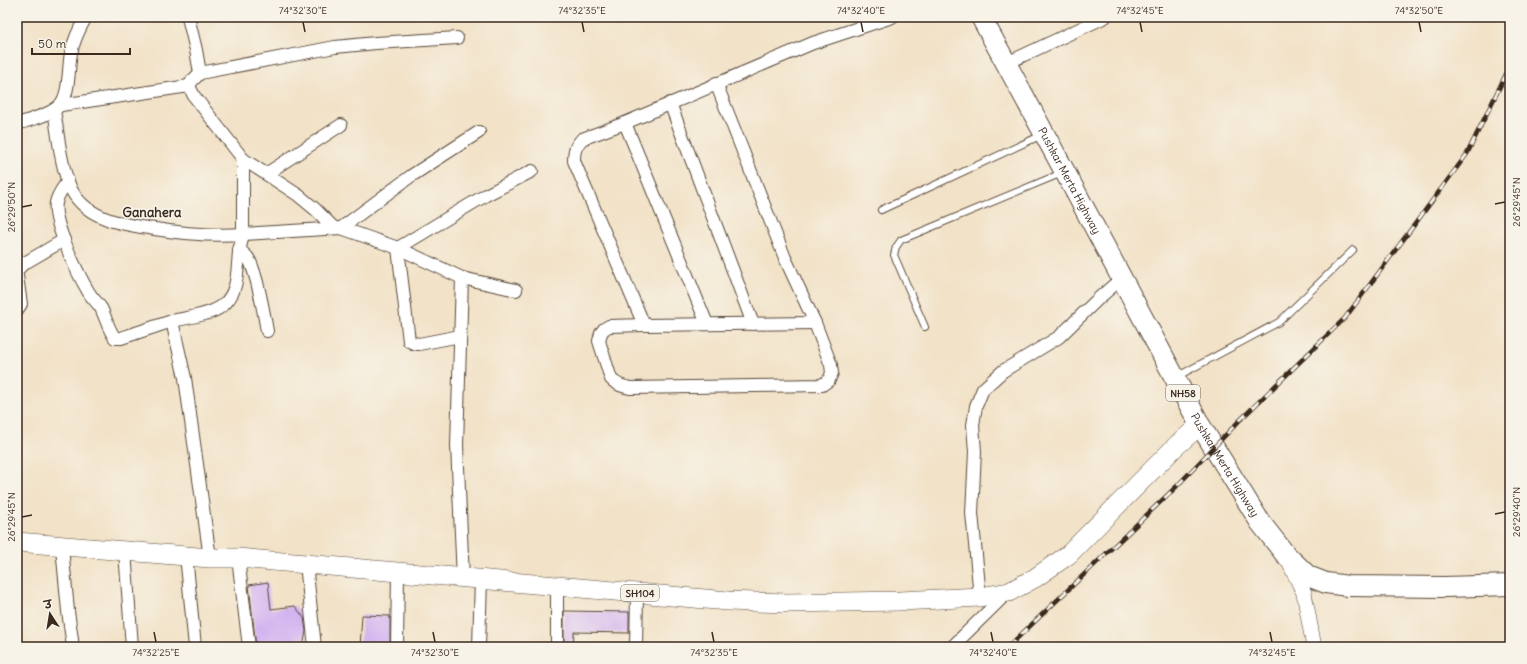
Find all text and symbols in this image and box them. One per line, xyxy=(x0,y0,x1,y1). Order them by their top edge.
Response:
text: 74°32'30"E xyxy=(279,4,327,17)
text: 74°32'35"E xyxy=(558,4,606,17)
text: 74°32'40"E xyxy=(837,4,885,17)
text: 74°32'45"E xyxy=(1116,4,1164,17)
text: 74°32'50"E xyxy=(1395,4,1443,17)
scale bar xyxy=(32,30,130,56)
text: 50 m xyxy=(38,36,67,51)
street label: Pushkar Merta Highway xyxy=(1035,125,1104,236)
text: 26°29'45"N xyxy=(1510,177,1523,227)
text: 26°29'50"N xyxy=(5,182,18,232)
district label: Ganahera xyxy=(123,204,182,221)
road number: NH58 xyxy=(1166,385,1200,401)
street label: Pushkar Merta Highway xyxy=(1188,411,1262,519)
text: 26°29'40"N xyxy=(1510,487,1523,537)
text: 26°29'45"N xyxy=(5,492,18,542)
road number: SH104 xyxy=(621,585,659,601)
north arrow xyxy=(30,594,70,634)
text: उ xyxy=(42,596,55,612)
text: 74°32'25"E xyxy=(132,646,180,659)
text: 74°32'30"E xyxy=(411,646,459,659)
text: 74°32'35"E xyxy=(690,646,738,659)
text: 74°32'40"E xyxy=(969,646,1017,659)
text: 74°32'45"E xyxy=(1248,646,1296,659)

